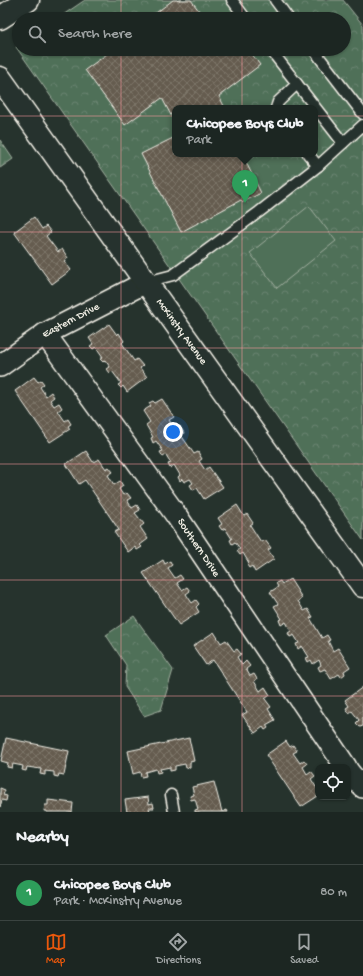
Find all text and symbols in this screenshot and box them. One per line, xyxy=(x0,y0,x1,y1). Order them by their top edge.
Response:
search box xyxy=(12,12,351,56)
icon: search xyxy=(26,23,48,45)
text: Search here xyxy=(58,25,132,43)
popup xyxy=(172,105,318,157)
text: Chicopee Boys Club xyxy=(186,115,304,133)
text: Park xyxy=(186,133,211,148)
pin: 1 xyxy=(232,170,258,203)
street label: McKinstry Avenue xyxy=(153,297,209,368)
street label: Eastern Drive xyxy=(40,301,102,341)
your location xyxy=(163,422,183,442)
street label: Southern Drive xyxy=(174,517,222,580)
map controls xyxy=(315,764,351,800)
button: locate xyxy=(315,764,351,800)
text: Nearby xyxy=(16,828,69,848)
text: Chicopee Boys Club xyxy=(54,876,171,894)
text: 1 xyxy=(26,885,32,900)
text: 80 m xyxy=(320,885,347,900)
text: Park · McKinstry Avenue xyxy=(54,894,182,909)
tab: Map xyxy=(45,931,67,967)
tab: Directions xyxy=(156,931,201,967)
tab: Saved xyxy=(290,931,318,967)

